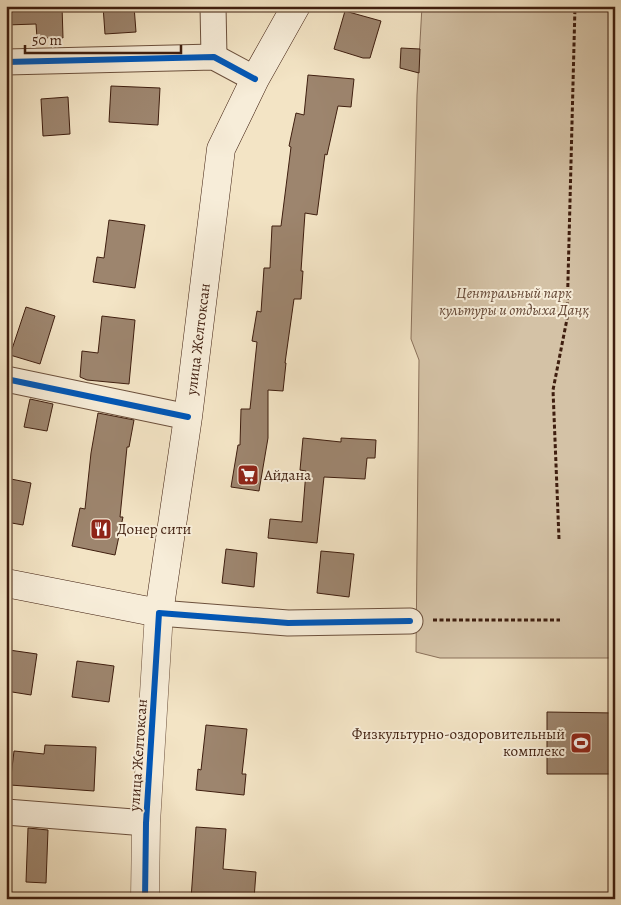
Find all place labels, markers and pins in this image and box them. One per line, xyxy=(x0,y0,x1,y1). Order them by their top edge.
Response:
supermarket icon: Айдана xyxy=(236,463,260,487)
place label: Айдана xyxy=(263,465,311,485)
restaurant icon: Донер сити xyxy=(89,517,113,541)
place label: Донер сити xyxy=(117,519,192,539)
place label: Физкультурно-оздоровительный комплекс xyxy=(352,724,565,761)
sports icon: Физкультурно-оздоровительный комплекс xyxy=(569,731,593,755)

